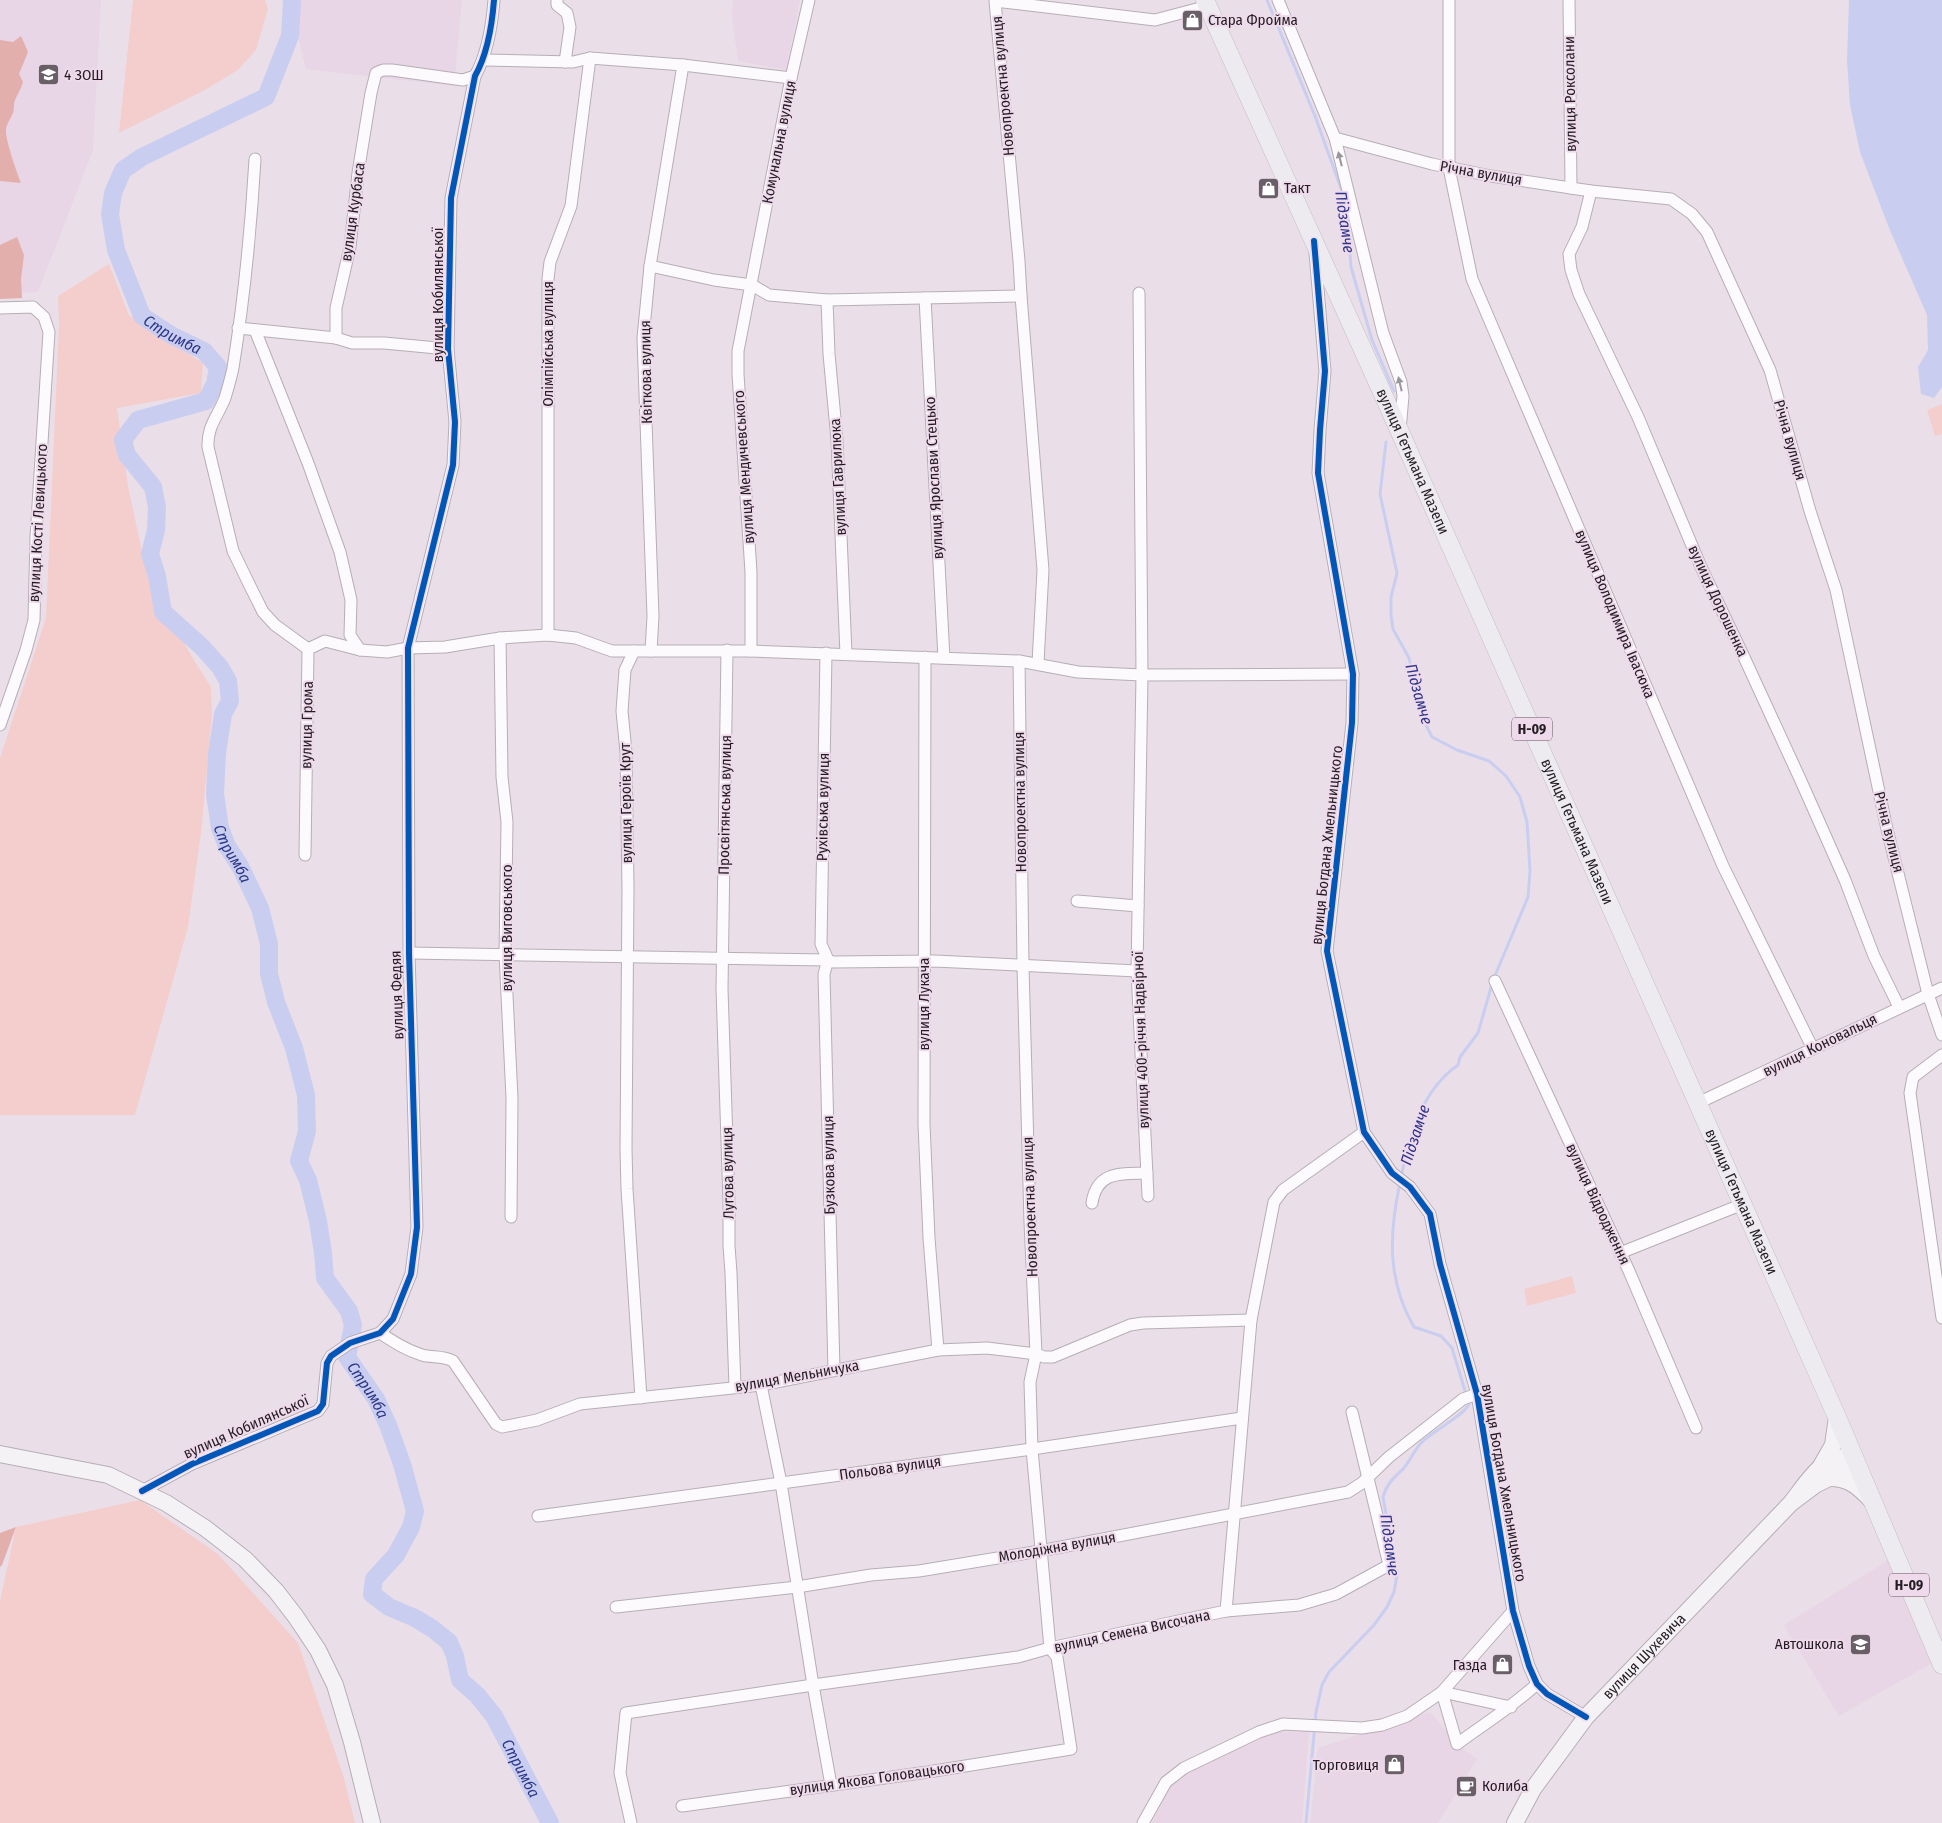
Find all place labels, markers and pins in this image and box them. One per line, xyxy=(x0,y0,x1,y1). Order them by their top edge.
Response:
shop icon: Стара Фройма xyxy=(1180,8,1204,32)
place label: Стара Фройма xyxy=(1208,11,1298,29)
school or university icon: 4 ЗОШ xyxy=(36,63,60,87)
place label: 4 ЗОШ xyxy=(64,66,104,84)
shop icon: Такт xyxy=(1256,176,1280,200)
place label: Такт xyxy=(1284,179,1312,197)
school or university icon: Автошкола xyxy=(1848,1632,1872,1656)
place label: Автошкола xyxy=(1775,1635,1844,1653)
shop icon: Газда xyxy=(1491,1653,1515,1677)
place label: Газда xyxy=(1453,1656,1487,1674)
shop icon: Торговиця xyxy=(1383,1753,1407,1777)
place label: Торговиця xyxy=(1313,1756,1379,1774)
cafe icon: Колиба xyxy=(1454,1774,1478,1798)
place label: Колиба xyxy=(1482,1777,1528,1795)

